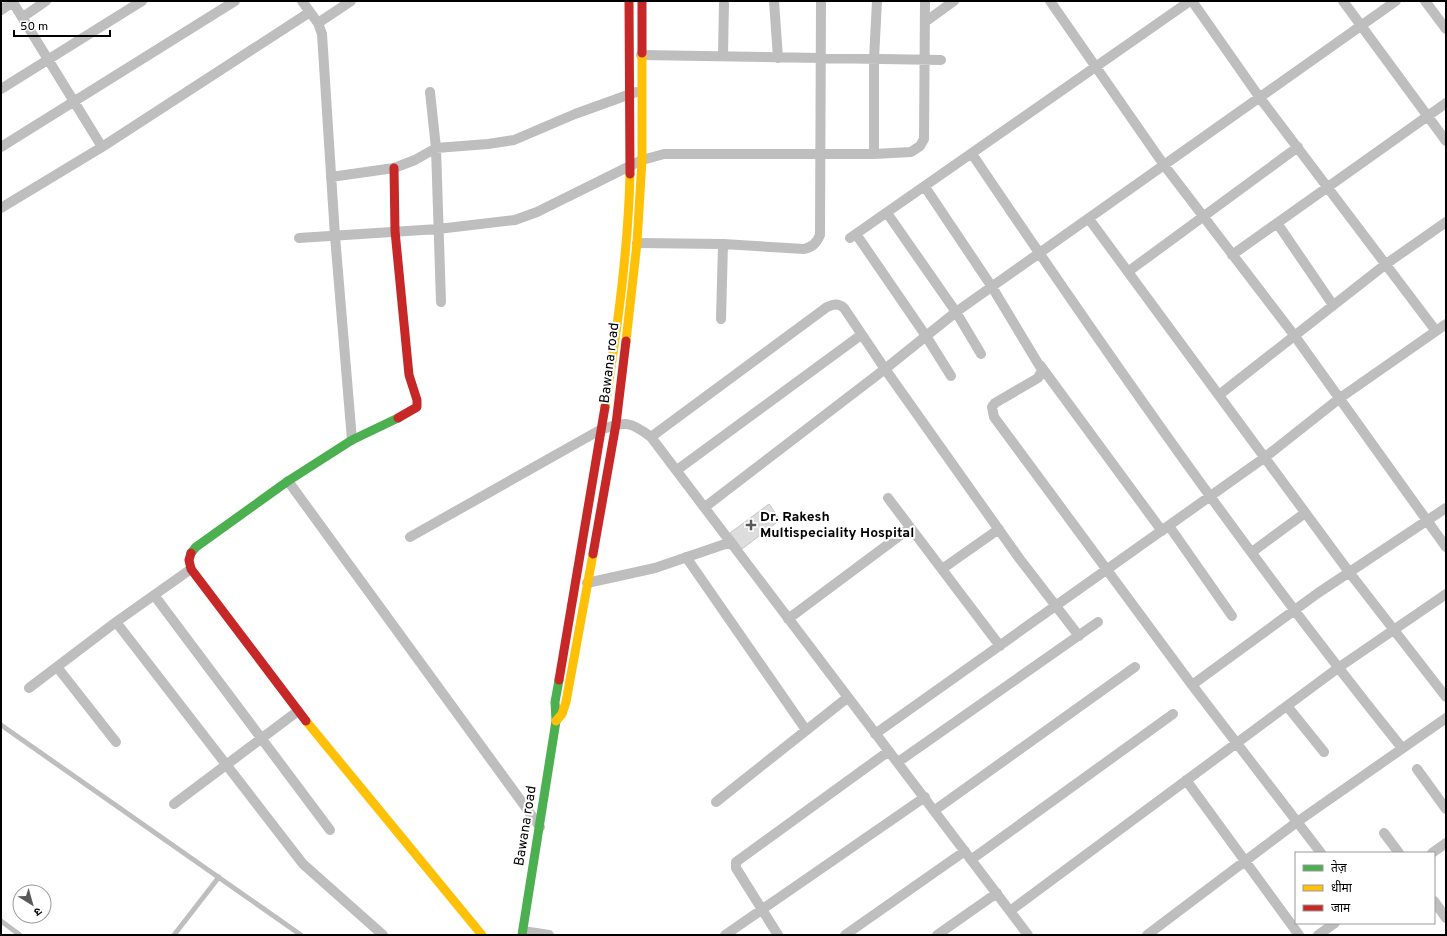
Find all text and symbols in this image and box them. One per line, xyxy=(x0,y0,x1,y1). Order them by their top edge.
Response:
scale bar xyxy=(14,12,110,38)
text: 50 m xyxy=(20,19,48,35)
street label: Bawana road xyxy=(597,322,623,404)
place label: Dr. Rakesh Multispeciality Hospital xyxy=(760,509,914,542)
marker: Dr. Rakesh Multispeciality Hospital xyxy=(745,519,757,531)
street label: Bawana road xyxy=(511,785,541,867)
legend xyxy=(1295,852,1435,924)
text: तेज़ xyxy=(1331,860,1348,877)
text: धीमा xyxy=(1331,880,1353,897)
north arrow xyxy=(12,884,52,924)
text: जाम xyxy=(1331,901,1351,917)
text: उ xyxy=(30,904,44,919)

